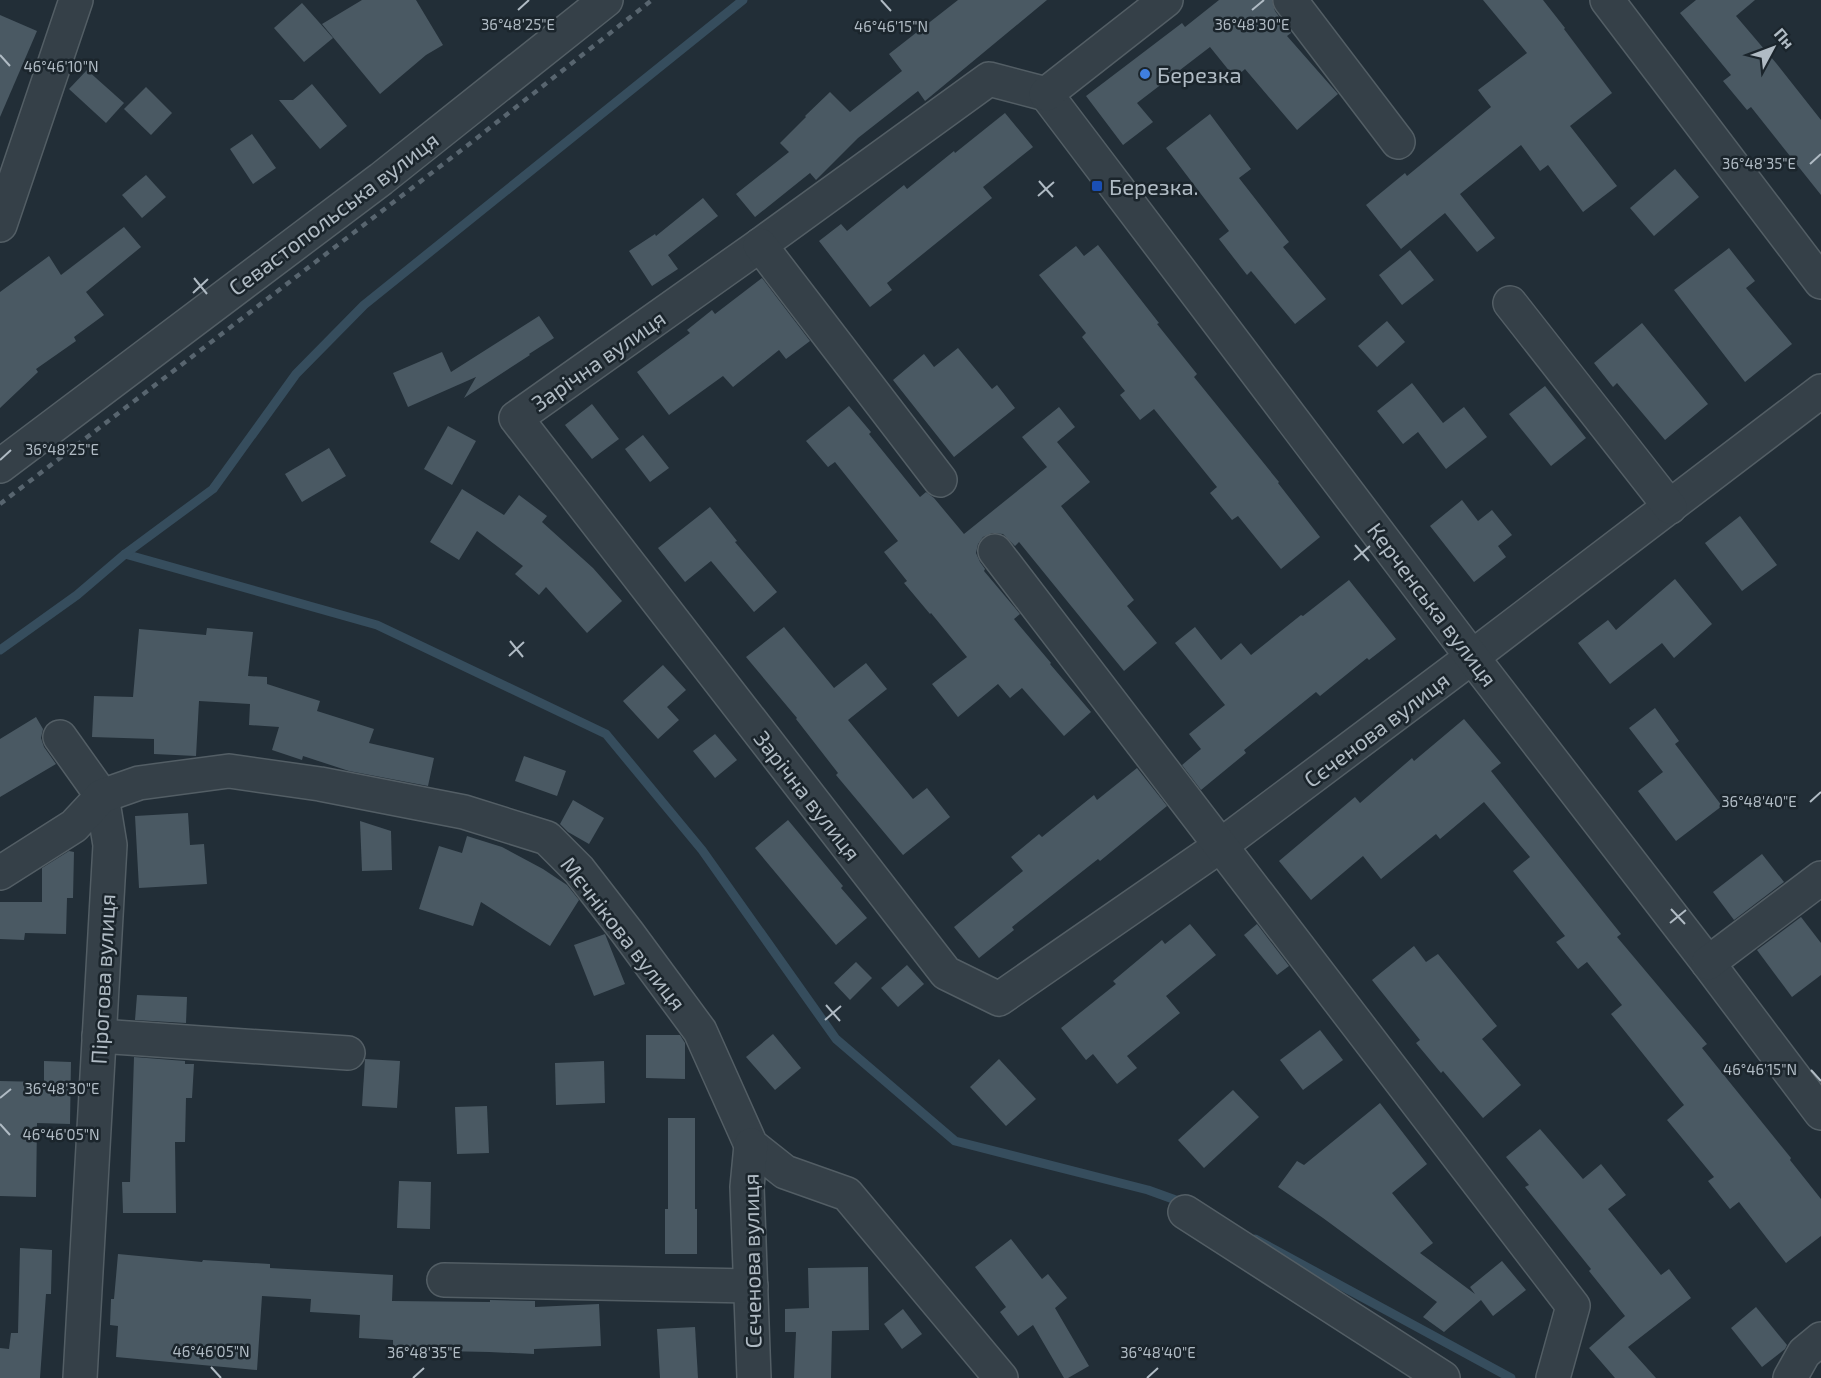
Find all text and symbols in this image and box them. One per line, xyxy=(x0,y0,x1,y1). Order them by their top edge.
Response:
text: 36°48'25"E xyxy=(481,15,555,33)
text: 36°48'30"E xyxy=(1215,15,1289,33)
text: 46°46'15"N xyxy=(854,17,928,35)
north arrow xyxy=(1743,18,1803,78)
text: Пн xyxy=(1771,24,1799,52)
text: 46°46'10"N xyxy=(23,57,99,75)
place label: Березка xyxy=(1157,61,1242,87)
marker: Березка xyxy=(1138,67,1152,81)
street label: Севастопольська вулиця xyxy=(223,126,444,301)
text: 36°48'35"E xyxy=(1722,154,1796,172)
place label: Березка. xyxy=(1109,173,1199,199)
marker: Березка. xyxy=(1090,179,1104,193)
street label: Зарічна вулиця xyxy=(526,304,671,417)
text: 36°48'25"E xyxy=(25,440,99,458)
street label: Керченська вулиця xyxy=(1362,517,1503,692)
street label: Сєченова вулиця xyxy=(1298,666,1454,793)
street label: Зарічна вулиця xyxy=(748,725,867,866)
text: 36°48'40"E xyxy=(1721,792,1797,810)
street label: Мєчнікова вулиця xyxy=(555,851,692,1015)
street label: Пірогова вулиця xyxy=(85,893,120,1065)
text: 46°46'15"N xyxy=(1723,1060,1797,1078)
text: 36°48'30"E xyxy=(25,1079,99,1097)
text: 46°46'05"N xyxy=(22,1125,100,1143)
street label: Сєченова вулиця xyxy=(736,1173,767,1349)
text: 46°46'05"N xyxy=(172,1342,250,1360)
text: 36°48'35"E xyxy=(387,1343,461,1361)
text: 36°48'40"E xyxy=(1120,1343,1196,1361)

